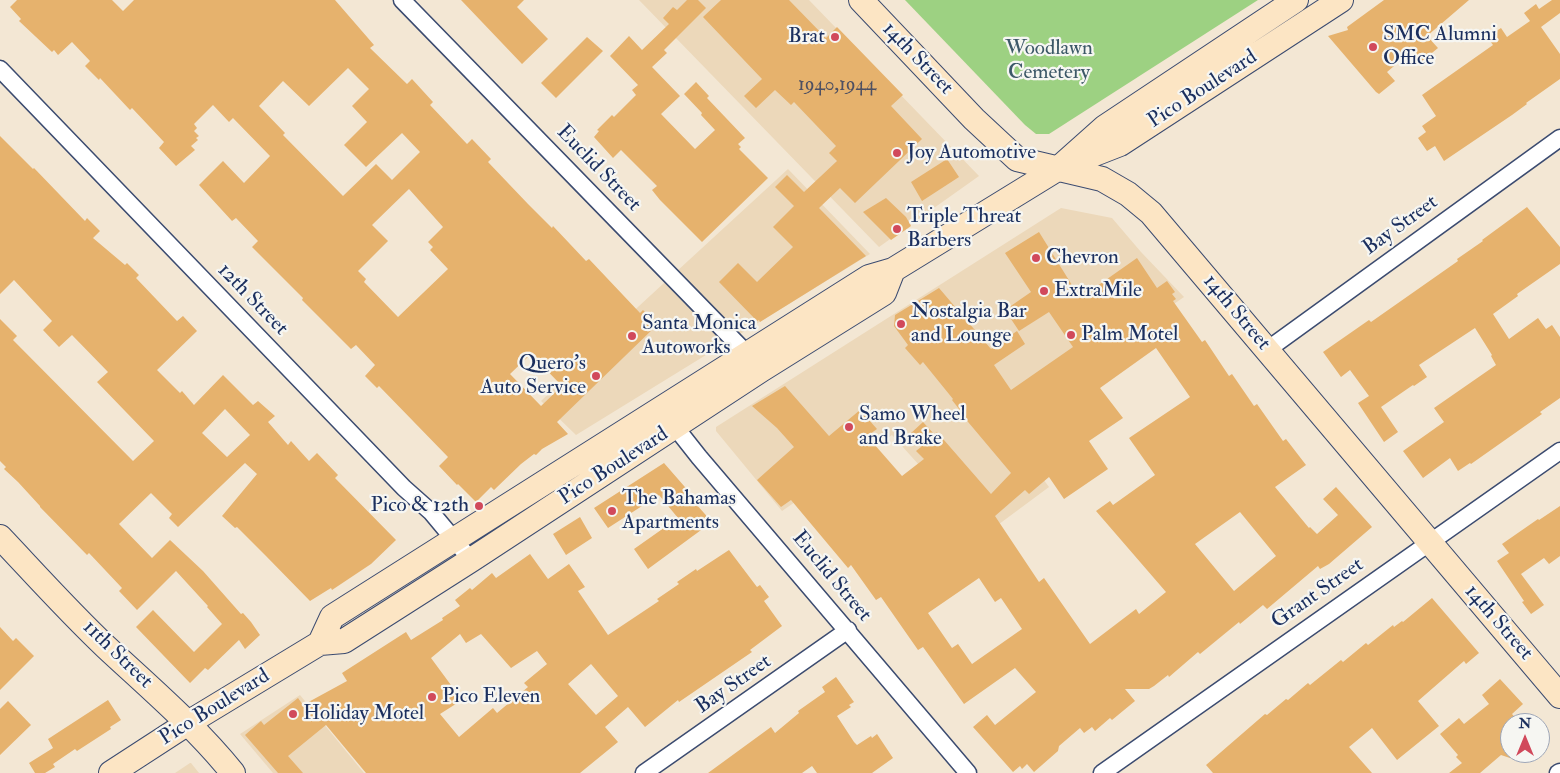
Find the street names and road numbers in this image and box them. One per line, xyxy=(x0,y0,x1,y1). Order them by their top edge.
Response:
street label: 14th Street xyxy=(876,17,958,101)
street label: Pico Boulevard xyxy=(1144,45,1262,135)
street label: Euclid Street xyxy=(550,120,646,218)
street label: Bay Street xyxy=(1359,190,1443,262)
street label: 12th Street xyxy=(211,259,293,341)
street label: 14th Street xyxy=(1197,270,1275,356)
street label: Pico Boulevard xyxy=(555,422,673,512)
street label: Euclid Street xyxy=(786,526,876,628)
street label: Grant Street xyxy=(1267,553,1369,635)
street label: 14th Street xyxy=(1458,580,1538,666)
street label: 11th Street xyxy=(77,615,157,695)
street label: Bay Street xyxy=(691,650,777,720)
street label: Pico Boulevard xyxy=(155,664,275,752)

